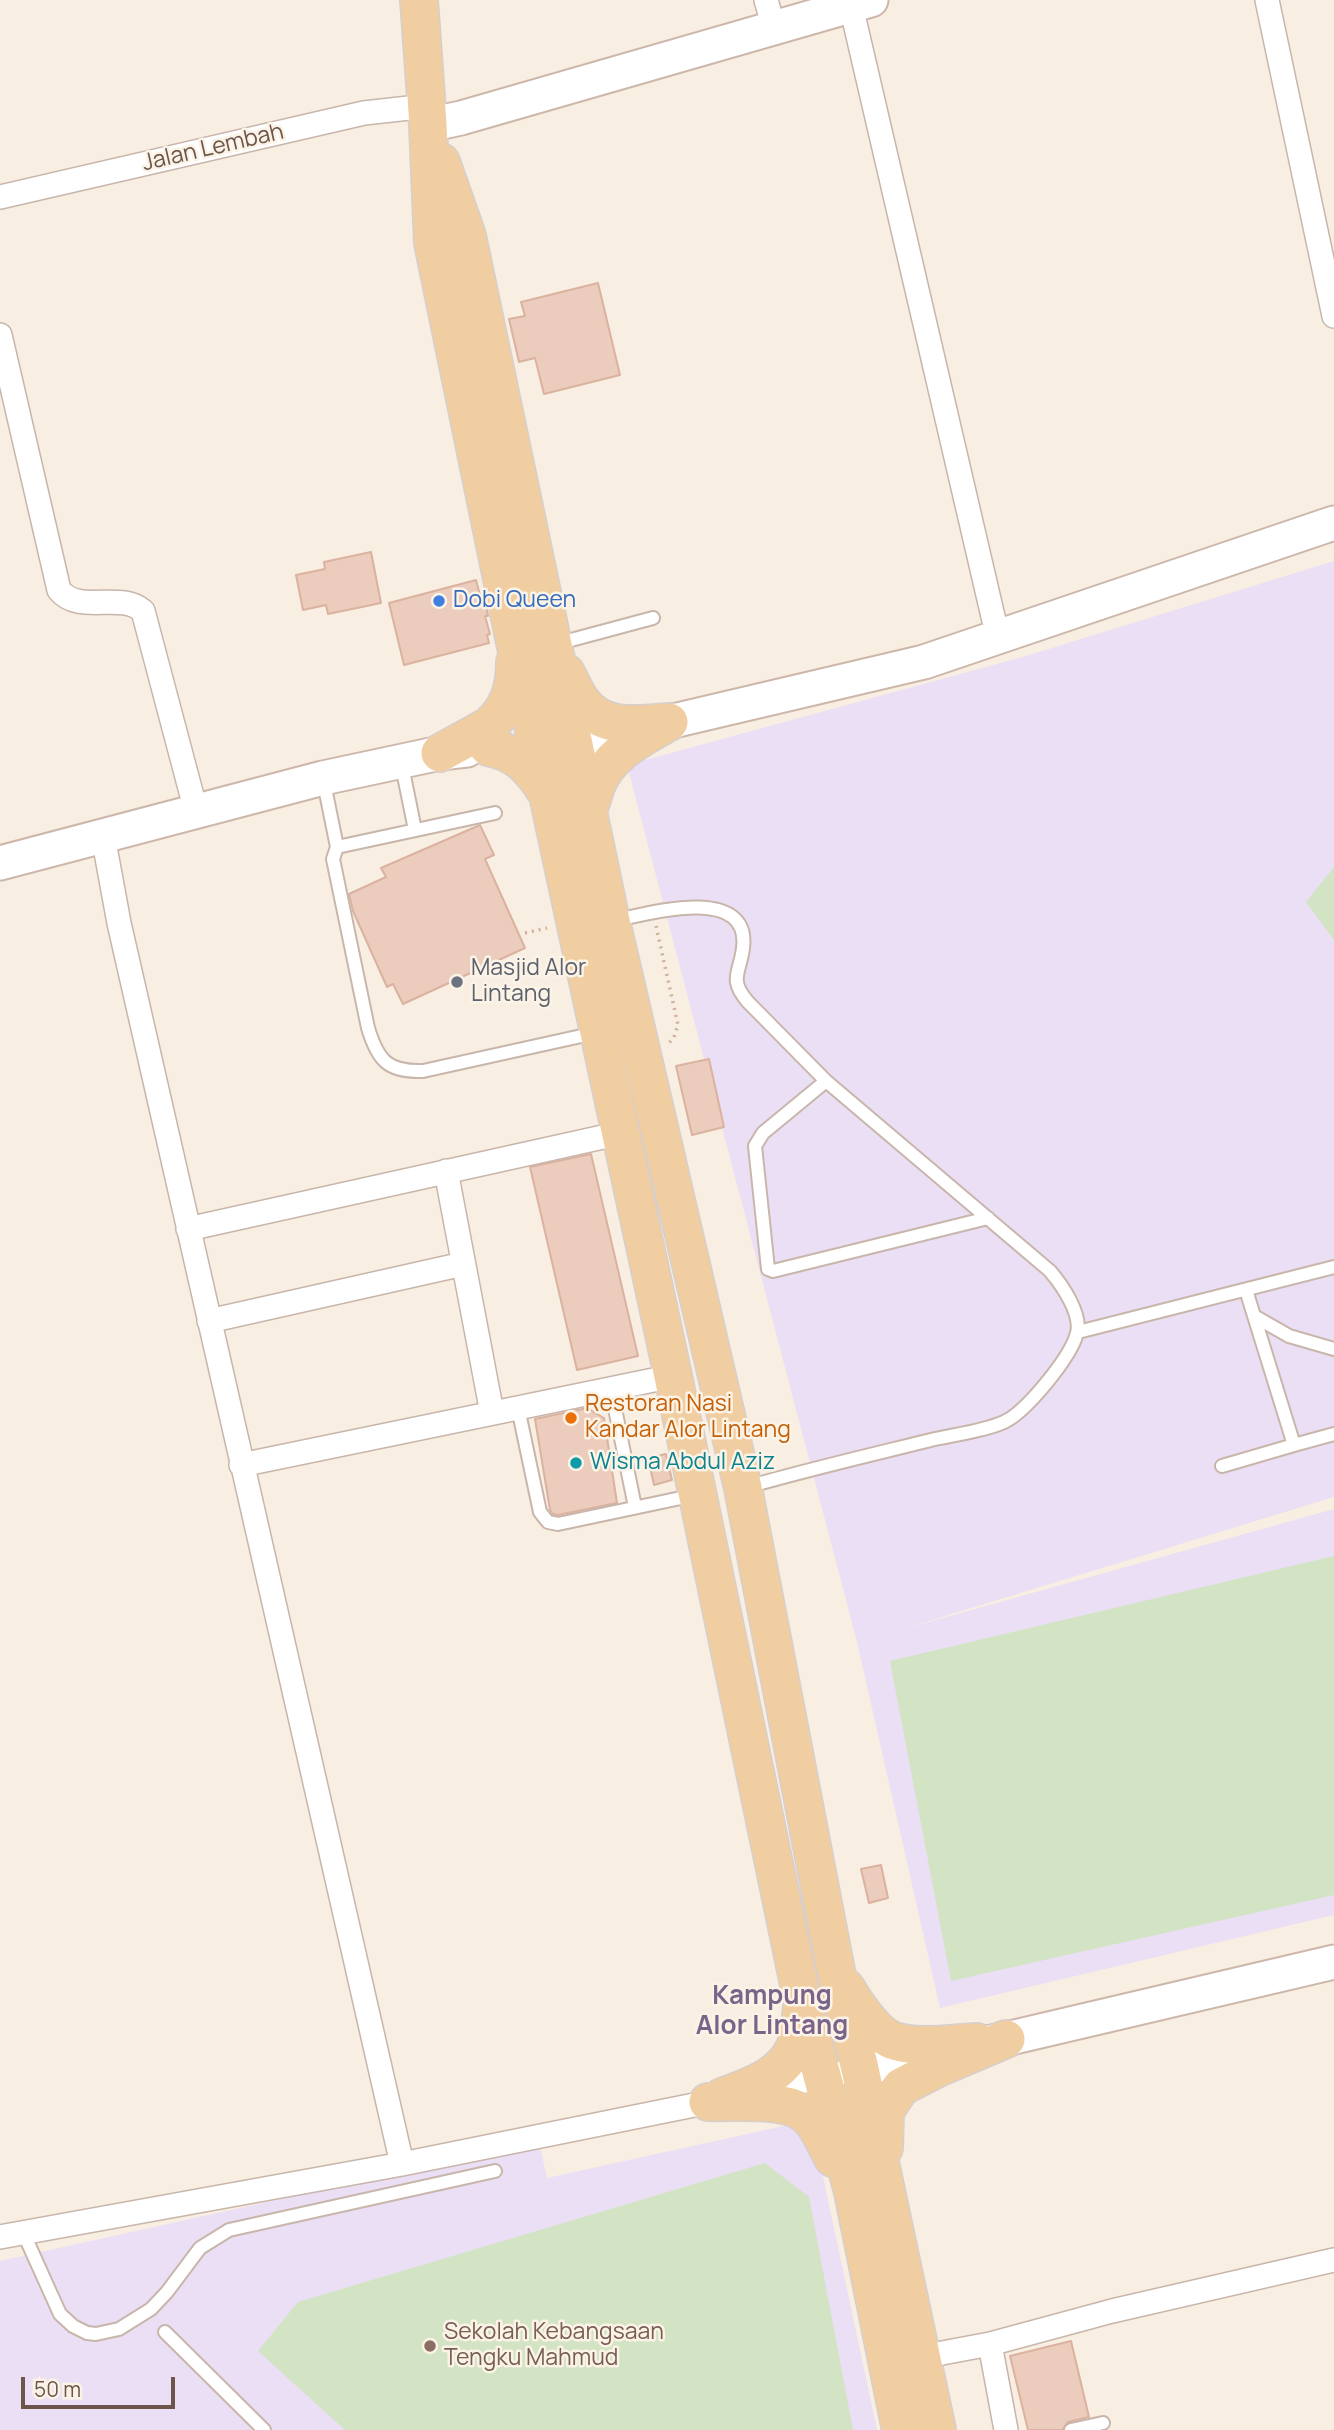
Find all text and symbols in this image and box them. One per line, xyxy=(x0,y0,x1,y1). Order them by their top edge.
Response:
street label: Jalan Lembah xyxy=(140,118,286,178)
place label: Dobi Queen xyxy=(453,587,576,615)
marker: Dobi Queen xyxy=(431,593,447,609)
place label: Masjid Alor Lintang xyxy=(471,955,586,1009)
marker: Masjid Alor Lintang xyxy=(449,974,465,990)
place label: Restoran Nasi Kandar Alor Lintang xyxy=(585,1391,791,1445)
marker: Restoran Nasi Kandar Alor Lintang xyxy=(563,1410,579,1426)
place label: Wisma Abdul Aziz xyxy=(590,1449,775,1477)
marker: Wisma Abdul Aziz xyxy=(568,1455,584,1471)
district label: Kampung Alor Lintang xyxy=(696,1981,848,2042)
place label: Sekolah Kebangsaan Tengku Mahmud xyxy=(444,2319,664,2373)
marker: Sekolah Kebangsaan Tengku Mahmud xyxy=(422,2338,438,2354)
scale bar xyxy=(24,2364,178,2408)
text: 50 m xyxy=(34,2375,81,2403)

